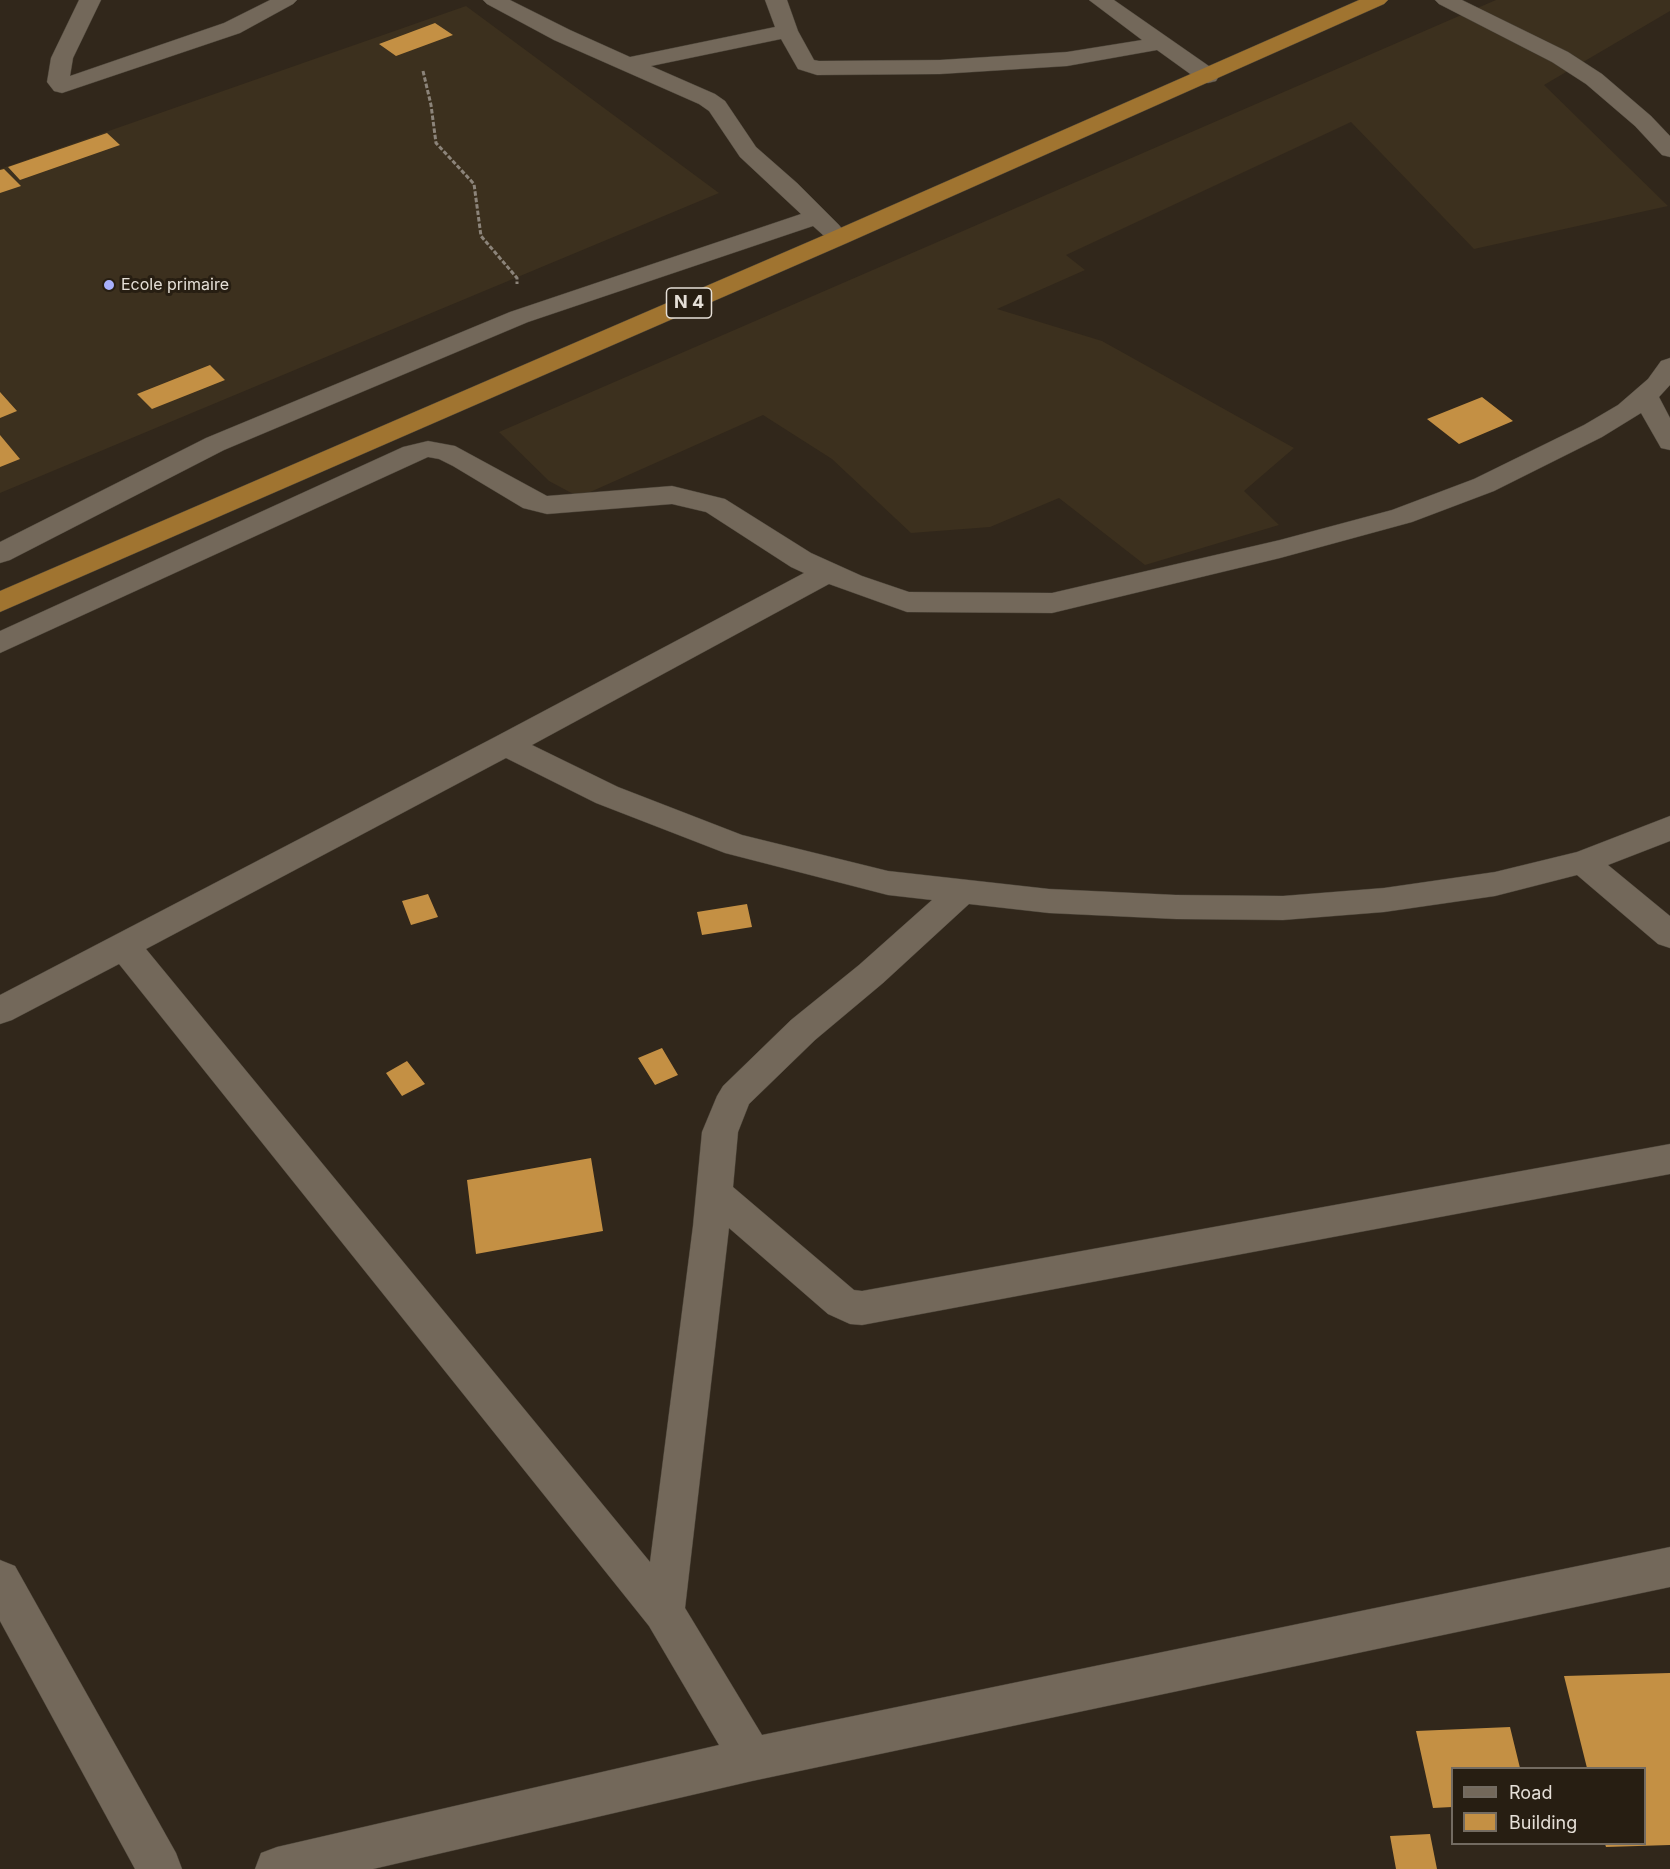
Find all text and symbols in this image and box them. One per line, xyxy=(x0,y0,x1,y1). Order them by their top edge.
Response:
place label: Ecole primaire xyxy=(121,275,229,295)
marker: Ecole primaire xyxy=(102,278,116,292)
road number: N 4 xyxy=(666,288,712,318)
legend xyxy=(1451,1767,1646,1845)
text: Road xyxy=(1509,1782,1552,1803)
text: Building xyxy=(1509,1812,1577,1833)

